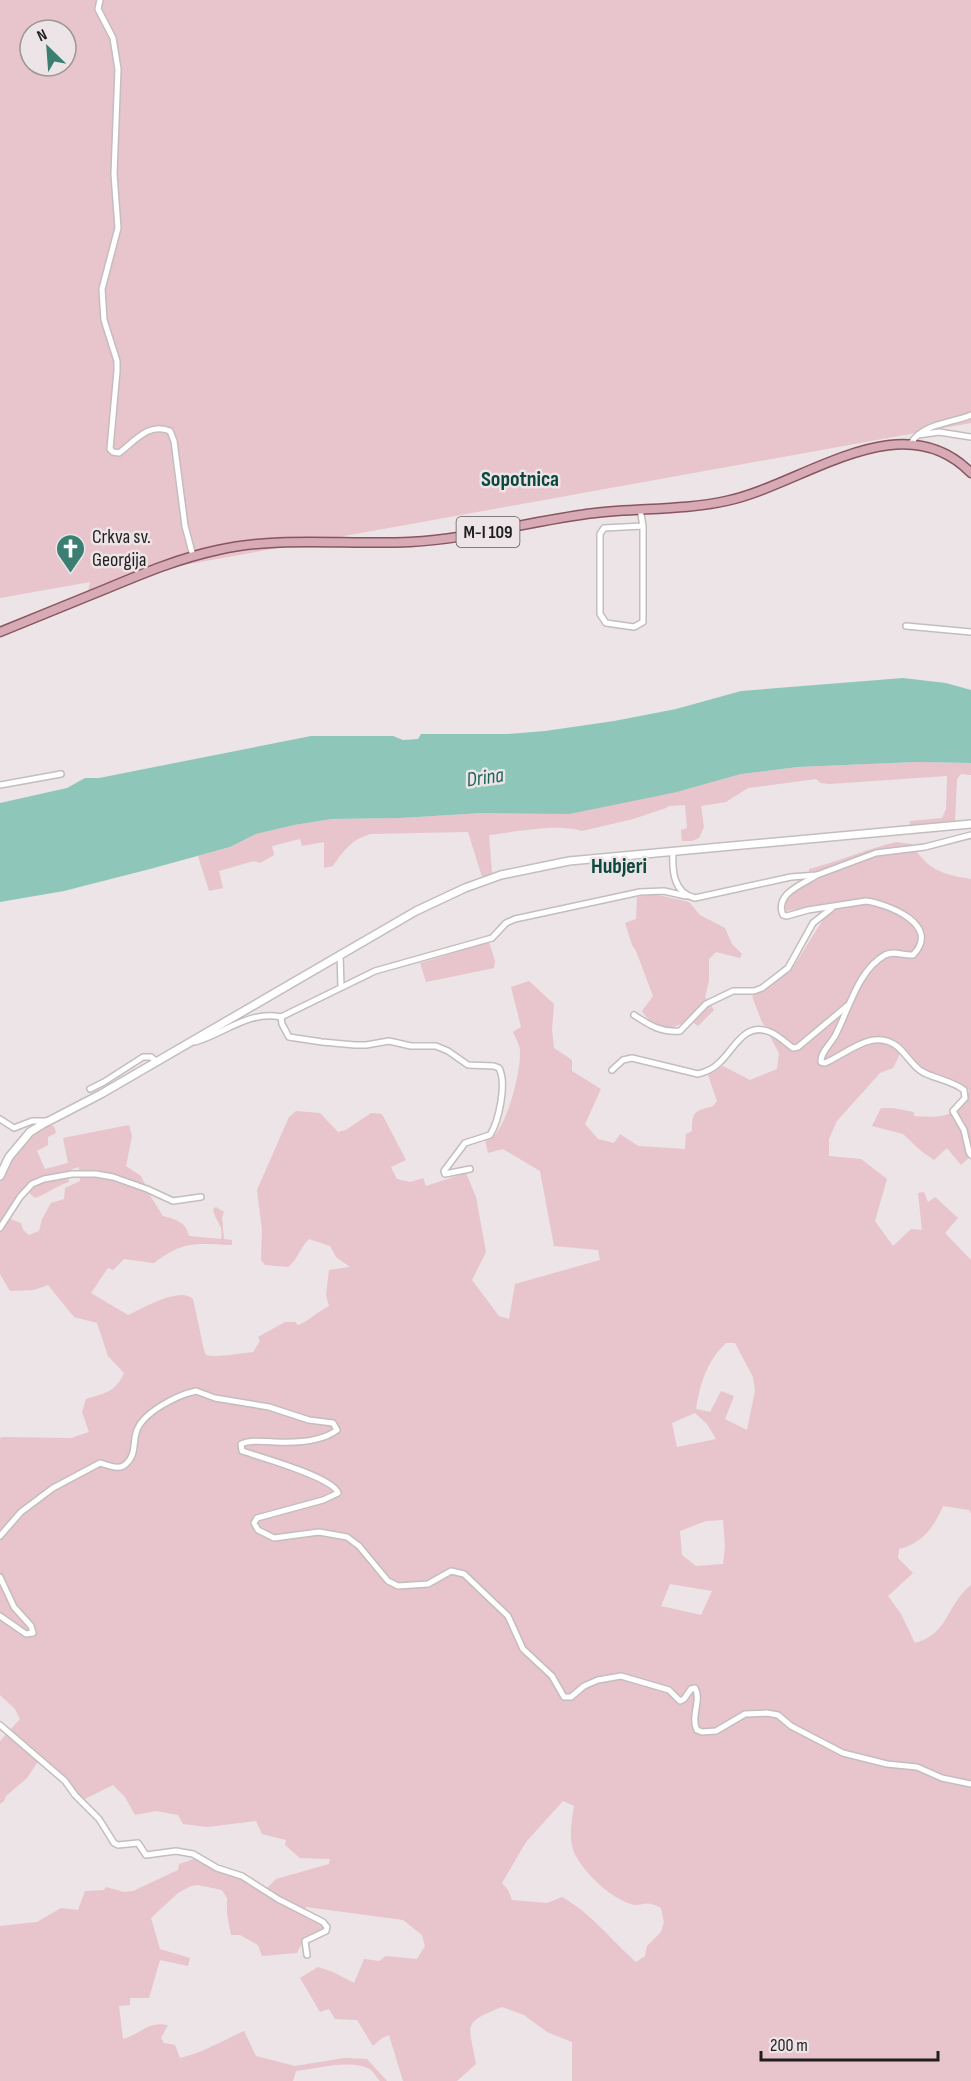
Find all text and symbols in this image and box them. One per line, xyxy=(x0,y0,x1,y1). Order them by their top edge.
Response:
north arrow xyxy=(18,18,78,78)
text: N xyxy=(34,25,50,46)
district label: Sopotnica xyxy=(481,466,559,493)
road number: M-I 109 xyxy=(456,517,520,547)
place label: Crkva sv. Georgija xyxy=(92,525,151,572)
church icon: Crkva sv. Georgija xyxy=(55,532,87,574)
water label: Drina xyxy=(465,762,506,792)
district label: Hubjeri xyxy=(591,853,647,880)
scale bar xyxy=(761,2024,938,2062)
text: 200 m xyxy=(770,2035,808,2056)

